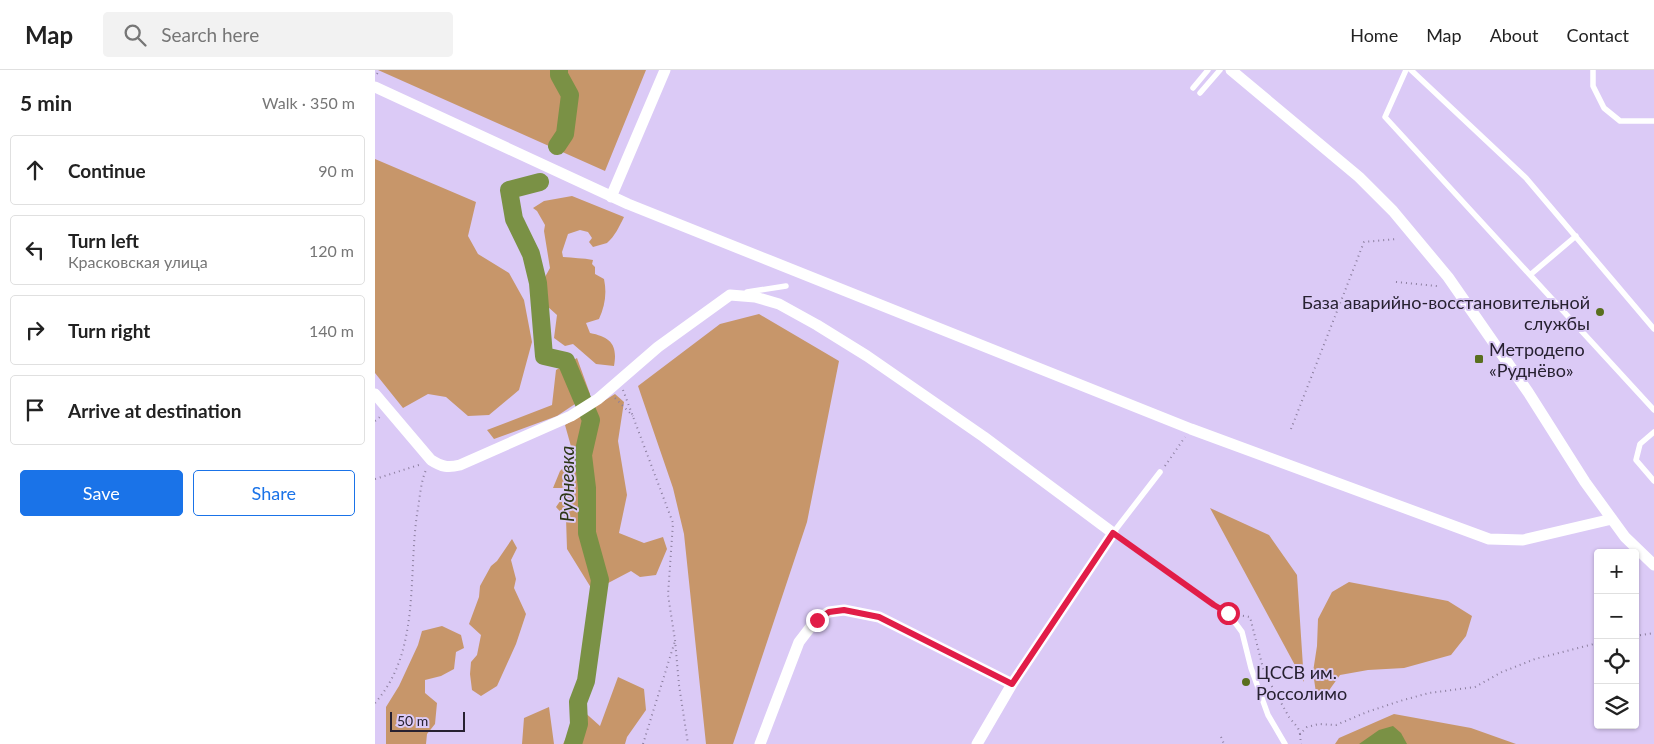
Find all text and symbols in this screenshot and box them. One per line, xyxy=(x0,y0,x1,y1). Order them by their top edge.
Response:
search box xyxy=(103,12,453,57)
text: Map xyxy=(25,20,73,49)
icon: search xyxy=(121,21,149,49)
text: Search here xyxy=(161,23,259,46)
text: Home xyxy=(1350,24,1398,46)
text: Map xyxy=(1426,24,1462,46)
text: About xyxy=(1490,24,1539,46)
text: Contact xyxy=(1567,24,1629,46)
text: 5 min xyxy=(20,90,72,115)
text: Walk · 350 m xyxy=(262,93,355,112)
icon: ahead xyxy=(21,156,49,184)
text: Continue xyxy=(68,159,146,182)
text: 90 m xyxy=(318,161,354,180)
text: Turn left xyxy=(68,229,139,252)
icon: left xyxy=(21,236,49,264)
text: 120 m xyxy=(309,241,354,260)
text: Красковская улица xyxy=(68,252,208,271)
place label: База аварийно-восстановительной службы xyxy=(1302,291,1590,334)
marker: База аварийно-восстановительной службы xyxy=(1594,306,1606,318)
icon: right xyxy=(21,316,49,344)
text: Turn right xyxy=(68,319,150,342)
text: 140 m xyxy=(309,321,354,340)
place label: Метродепо «Руднёво» xyxy=(1489,338,1585,381)
marker: Метродепо «Руднёво» xyxy=(1473,353,1485,365)
icon: arrive xyxy=(21,396,49,424)
text: Arrive at destination xyxy=(68,399,241,422)
water label: Рудневка xyxy=(555,446,578,522)
button: Save xyxy=(20,470,183,516)
button: Share xyxy=(193,470,355,516)
map controls xyxy=(1594,549,1639,729)
button: + xyxy=(1594,549,1639,594)
button: − xyxy=(1594,594,1639,639)
route start xyxy=(1217,602,1240,625)
route end xyxy=(806,609,829,632)
button: locate xyxy=(1594,639,1639,684)
place label: ЦССВ им. Россолимо xyxy=(1256,661,1347,704)
marker: ЦССВ им. Россолимо xyxy=(1240,676,1252,688)
button: layers xyxy=(1594,684,1639,729)
scale bar xyxy=(390,709,465,732)
text: 50 m xyxy=(397,712,428,729)

